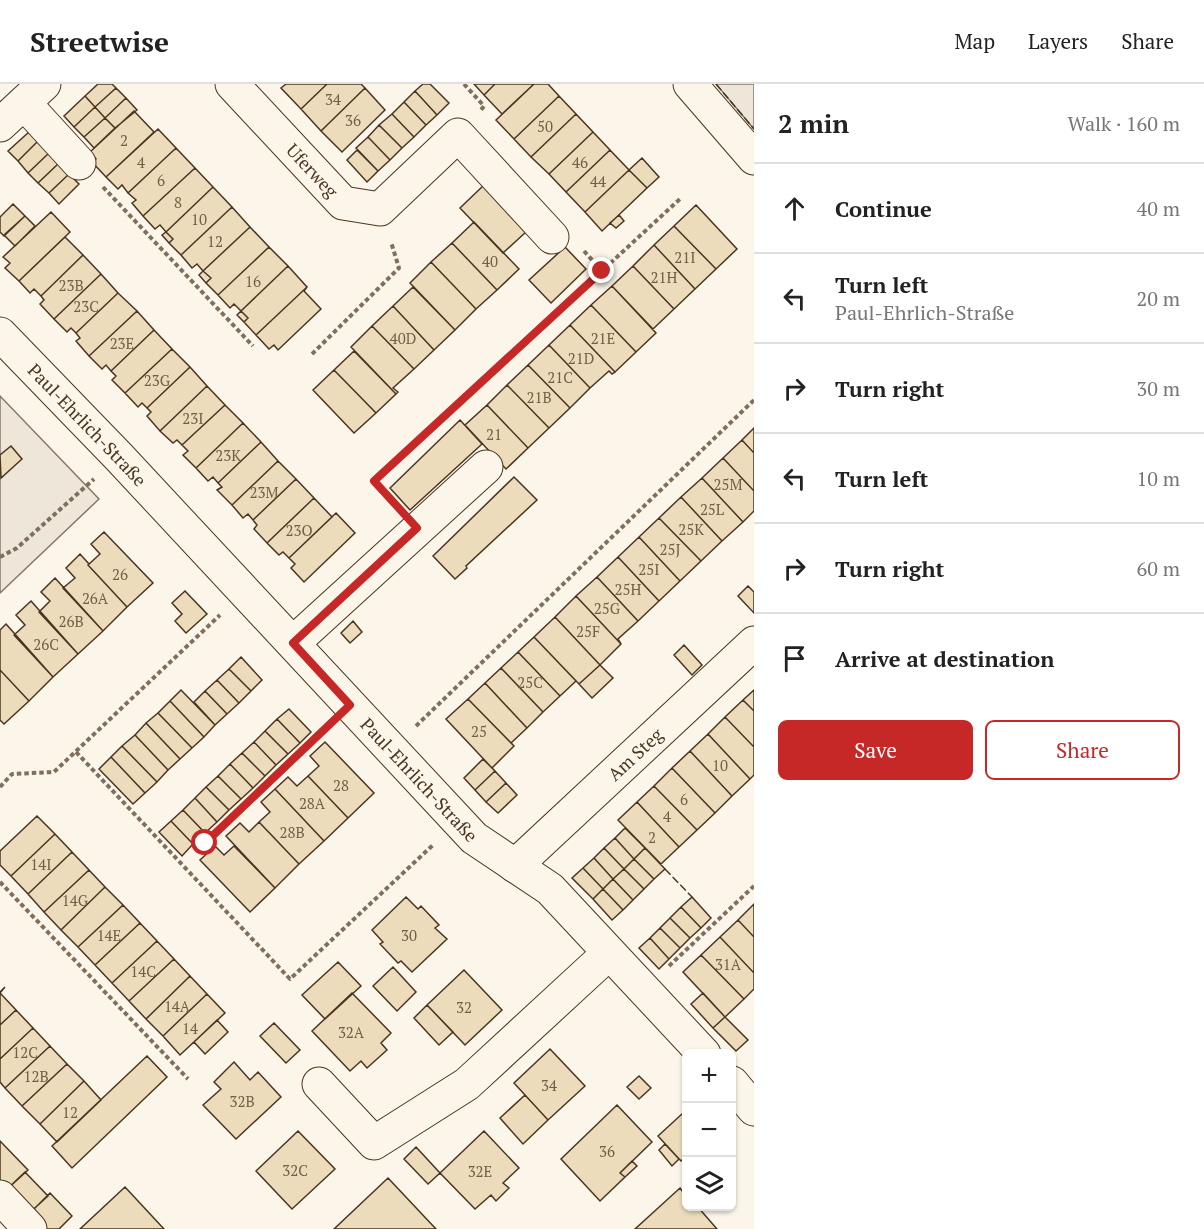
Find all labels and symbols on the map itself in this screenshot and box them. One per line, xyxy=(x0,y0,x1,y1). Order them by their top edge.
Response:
house number: 34 xyxy=(325,89,341,109)
house number: 36 xyxy=(345,110,361,130)
house number: 50 xyxy=(537,116,553,136)
house number: 2 xyxy=(120,130,128,150)
street label: Uferweg xyxy=(281,138,344,203)
house number: 4 xyxy=(137,152,145,172)
house number: 46 xyxy=(572,152,588,172)
house number: 6 xyxy=(157,170,165,190)
house number: 44 xyxy=(590,171,606,191)
house number: 8 xyxy=(174,192,182,212)
house number: 10 xyxy=(191,209,207,229)
house number: 12 xyxy=(207,231,223,251)
house number: 21I xyxy=(674,247,696,267)
house number: 40 xyxy=(482,251,498,271)
route end xyxy=(588,257,614,283)
house number: 21H xyxy=(651,267,678,287)
house number: 16 xyxy=(245,271,261,291)
house number: 23B xyxy=(58,275,84,295)
house number: 23C xyxy=(73,296,99,316)
house number: 40D xyxy=(390,328,416,348)
house number: 21E xyxy=(591,328,615,348)
house number: 23E xyxy=(110,333,134,353)
house number: 21D xyxy=(568,348,594,368)
street label: Paul-Ehrlich-Straße xyxy=(23,358,152,491)
house number: 21C xyxy=(547,367,573,387)
house number: 23G xyxy=(144,370,171,390)
house number: 21B xyxy=(526,387,552,407)
house number: 23I xyxy=(182,408,204,428)
house number: 21 xyxy=(486,424,502,444)
house number: 23K xyxy=(215,445,241,465)
house number: 25M xyxy=(714,474,743,494)
house number: 23M xyxy=(250,482,279,502)
house number: 25L xyxy=(700,499,724,519)
house number: 25K xyxy=(678,519,704,539)
house number: 23O xyxy=(285,520,313,540)
house number: 25J xyxy=(659,539,681,559)
house number: 25I xyxy=(638,559,660,579)
house number: 26 xyxy=(112,564,128,584)
house number: 25H xyxy=(615,579,642,599)
house number: 26A xyxy=(82,588,109,608)
house number: 25G xyxy=(594,598,621,618)
house number: 26B xyxy=(58,611,84,631)
house number: 25F xyxy=(576,621,600,641)
house number: 26C xyxy=(33,634,59,654)
house number: 25C xyxy=(517,672,543,692)
street label: Paul-Ehrlich-Straße xyxy=(356,712,483,847)
house number: 25 xyxy=(471,721,487,741)
street label: Am Steg xyxy=(602,722,668,786)
house number: 10 xyxy=(712,755,728,775)
house number: 28 xyxy=(333,775,349,795)
house number: 6 xyxy=(680,789,688,809)
house number: 28A xyxy=(299,793,326,813)
house number: 4 xyxy=(663,806,671,826)
house number: 28B xyxy=(279,822,305,842)
house number: 2 xyxy=(648,827,656,847)
route start xyxy=(191,829,217,855)
house number: 14I xyxy=(30,854,52,874)
house number: 14G xyxy=(62,890,89,910)
house number: 14E xyxy=(97,925,121,945)
house number: 30 xyxy=(401,925,417,945)
house number: 31A xyxy=(715,954,742,974)
house number: 14C xyxy=(130,961,156,981)
house number: 14A xyxy=(164,996,191,1016)
house number: 32 xyxy=(456,997,472,1017)
house number: 14 xyxy=(182,1018,198,1038)
house number: 32A xyxy=(338,1022,365,1042)
house number: 12C xyxy=(12,1042,38,1062)
house number: 12B xyxy=(23,1066,49,1086)
house number: 34 xyxy=(541,1075,557,1095)
house number: 32B xyxy=(229,1091,255,1111)
house number: 12 xyxy=(62,1102,78,1122)
house number: 36 xyxy=(599,1141,615,1161)
house number: 32C xyxy=(282,1160,308,1180)
house number: 32E xyxy=(468,1161,492,1181)

